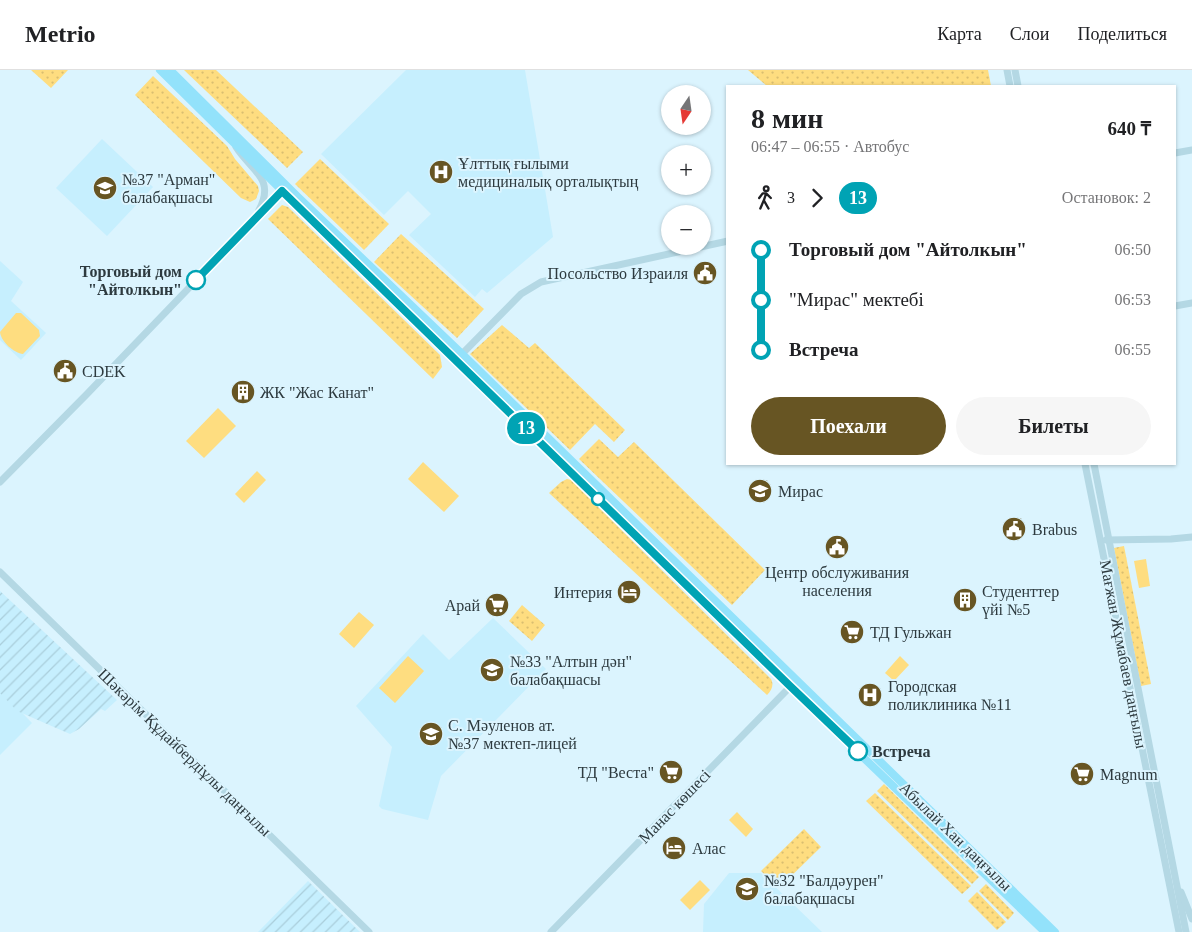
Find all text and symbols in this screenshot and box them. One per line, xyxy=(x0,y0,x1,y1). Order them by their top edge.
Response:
text: Metrio xyxy=(25,21,96,47)
text: Карта xyxy=(937,24,982,44)
text: Слои xyxy=(1010,24,1049,44)
text: Поделиться xyxy=(1077,24,1167,44)
north arrow xyxy=(661,85,711,135)
map controls xyxy=(661,85,711,255)
text: 8 мин xyxy=(751,103,823,134)
text: 640 ₸ xyxy=(1107,118,1151,139)
text: 06:47 – 06:55 · Автобус xyxy=(751,138,909,155)
button: + xyxy=(661,145,711,195)
place label: Ұлттық ғылыми медициналық орталықтың xyxy=(458,155,639,191)
hospital icon: Ұлттық ғылыми медициналық орталықтың xyxy=(428,159,454,185)
place label: №37 "Арман" балабақшасы xyxy=(122,171,215,207)
school or university icon: №37 "Арман" балабақшасы xyxy=(92,175,118,201)
icon: walk xyxy=(751,184,779,212)
icon: forward xyxy=(803,184,831,212)
text: 13 xyxy=(849,188,867,208)
text: 3 xyxy=(787,189,795,206)
text: Остановок: 2 xyxy=(1062,189,1151,206)
button: − xyxy=(661,205,711,255)
text: Торговый дом "Айтолкын" xyxy=(789,239,1027,260)
text: 06:50 xyxy=(1115,241,1151,258)
public building icon: Посольство Израиля xyxy=(692,260,718,286)
place label: Торговый дом "Айтолкын" xyxy=(80,263,182,298)
place label: Посольство Израиля xyxy=(547,265,689,283)
marker: Торговый дом "Айтолкын" xyxy=(186,270,206,290)
text: "Мирас" мектебі xyxy=(789,289,924,310)
text: 06:53 xyxy=(1115,291,1151,308)
text: Встреча xyxy=(789,339,858,360)
text: 06:55 xyxy=(1115,341,1151,358)
public building icon: CDEK xyxy=(52,358,78,384)
place label: CDEK xyxy=(82,363,126,380)
building icon: ЖК "Жас Канат" xyxy=(230,379,256,405)
place label: ЖК "Жас Канат" xyxy=(260,384,374,401)
button: Поехали xyxy=(751,397,946,455)
button: Билеты xyxy=(956,397,1151,455)
line badge: 13 xyxy=(504,412,548,444)
text: 13 xyxy=(517,418,535,438)
school or university icon: Мирас xyxy=(747,478,773,504)
place label: Мирас xyxy=(778,483,823,501)
unlabelled marker xyxy=(591,492,605,506)
public building icon: Brabus xyxy=(1001,516,1027,542)
place label: Brabus xyxy=(1032,521,1077,538)
public building icon: Центр обслуживания населения xyxy=(824,534,850,560)
street label: Мағжан Жұмабаев даңғылы xyxy=(1096,558,1150,750)
place label: Центр обслуживания населения xyxy=(765,564,910,599)
hotel icon: Интерия xyxy=(616,579,642,605)
place label: Студенттер үйі №5 xyxy=(982,583,1059,619)
place label: Интерия xyxy=(554,584,613,602)
building icon: Студенттер үйі №5 xyxy=(952,587,978,613)
supermarket icon: Арай xyxy=(484,592,510,618)
place label: Арай xyxy=(445,597,480,615)
supermarket icon: ТД Гульжан xyxy=(839,619,865,645)
place label: ТД Гульжан xyxy=(870,624,952,642)
place label: №33 "Алтын дән" балабақшасы xyxy=(510,653,632,689)
school or university icon: №33 "Алтын дән" балабақшасы xyxy=(479,657,505,683)
street label: Шәкәрім Құдайбердіұлы даңғылы xyxy=(94,665,275,840)
place label: Городская поликлиника №11 xyxy=(888,678,1012,713)
hospital icon: Городская поликлиника №11 xyxy=(857,682,883,708)
place label: С. Мәуленов ат. №37 мектеп-лицей xyxy=(448,717,577,753)
school or university icon: С. Мәуленов ат. №37 мектеп-лицей xyxy=(418,721,444,747)
marker: Встреча xyxy=(848,741,868,761)
place label: Встреча xyxy=(872,743,930,761)
supermarket icon: ТД "Веста" xyxy=(658,759,684,785)
supermarket icon: Magnum xyxy=(1069,761,1095,787)
place label: ТД "Веста" xyxy=(578,764,654,782)
street label: Манас көшесі xyxy=(635,766,714,847)
place label: Magnum xyxy=(1100,766,1158,784)
street label: Абылай Хан даңғылы xyxy=(896,779,1015,895)
hotel icon: Алас xyxy=(661,835,687,861)
place label: Алас xyxy=(692,840,726,857)
place label: №32 "Балдәурен" балабақшасы xyxy=(764,872,884,908)
school or university icon: №32 "Балдәурен" балабақшасы xyxy=(734,876,760,902)

